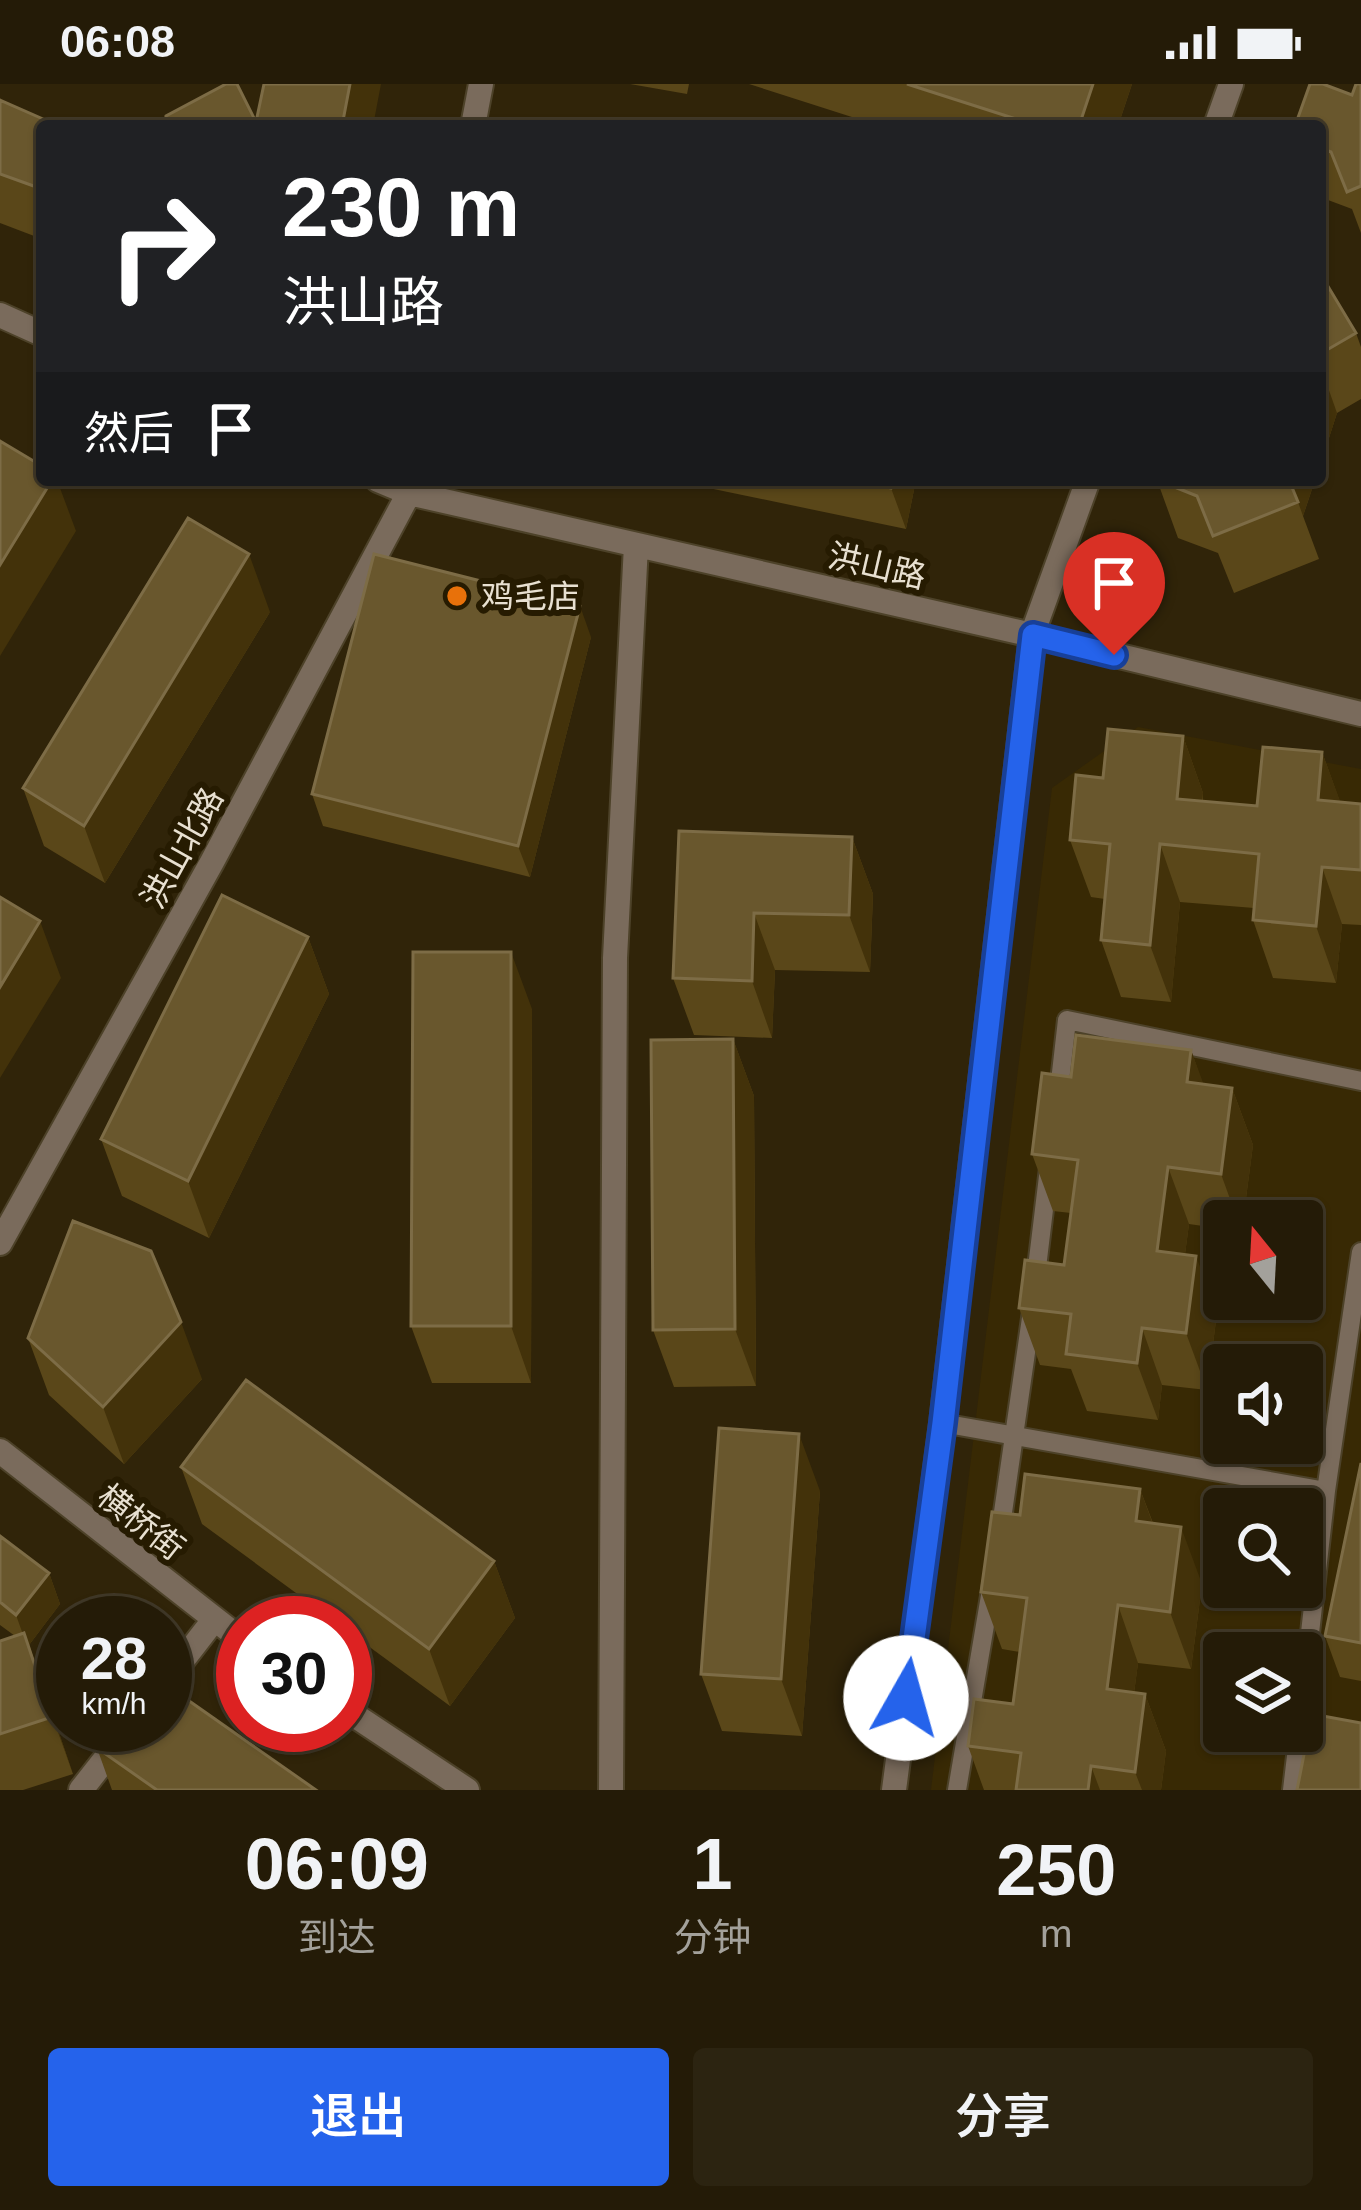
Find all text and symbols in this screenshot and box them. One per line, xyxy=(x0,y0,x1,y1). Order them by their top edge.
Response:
text: 06:08 xyxy=(60,16,175,67)
text: 230 m xyxy=(282,160,520,254)
icon: right xyxy=(84,168,240,324)
text: 洪山路 xyxy=(282,272,444,332)
icon: arrive xyxy=(198,396,264,462)
text: 然后 xyxy=(84,408,174,459)
pin xyxy=(1063,532,1165,655)
street label: 洪山路 xyxy=(825,537,929,595)
icon: arrive xyxy=(1081,550,1147,616)
place label: 鸡毛店 xyxy=(481,578,580,615)
marker: 鸡毛店 xyxy=(444,583,470,609)
street label: 洪山北路 xyxy=(134,781,230,915)
north arrow xyxy=(1203,1200,1323,1320)
map controls xyxy=(1203,1200,1323,1752)
button: sound xyxy=(1203,1344,1323,1464)
street label: 横桥街 xyxy=(91,1477,191,1567)
button: search xyxy=(1203,1488,1323,1608)
speed limit sign: 30 xyxy=(216,1596,372,1752)
text: 28 xyxy=(81,1625,147,1692)
button: layers xyxy=(1203,1632,1323,1752)
position arrow xyxy=(843,1635,969,1761)
text: km/h xyxy=(81,1687,147,1720)
text: 06:09 xyxy=(245,1824,429,1904)
text: 1 xyxy=(692,1824,733,1904)
text: 250 xyxy=(996,1830,1116,1910)
text: m xyxy=(1040,1912,1073,1955)
text: 到达 xyxy=(298,1916,376,1959)
text: 分钟 xyxy=(674,1916,752,1959)
button: 退出 xyxy=(48,2048,669,2186)
button: 分享 xyxy=(693,2048,1313,2186)

